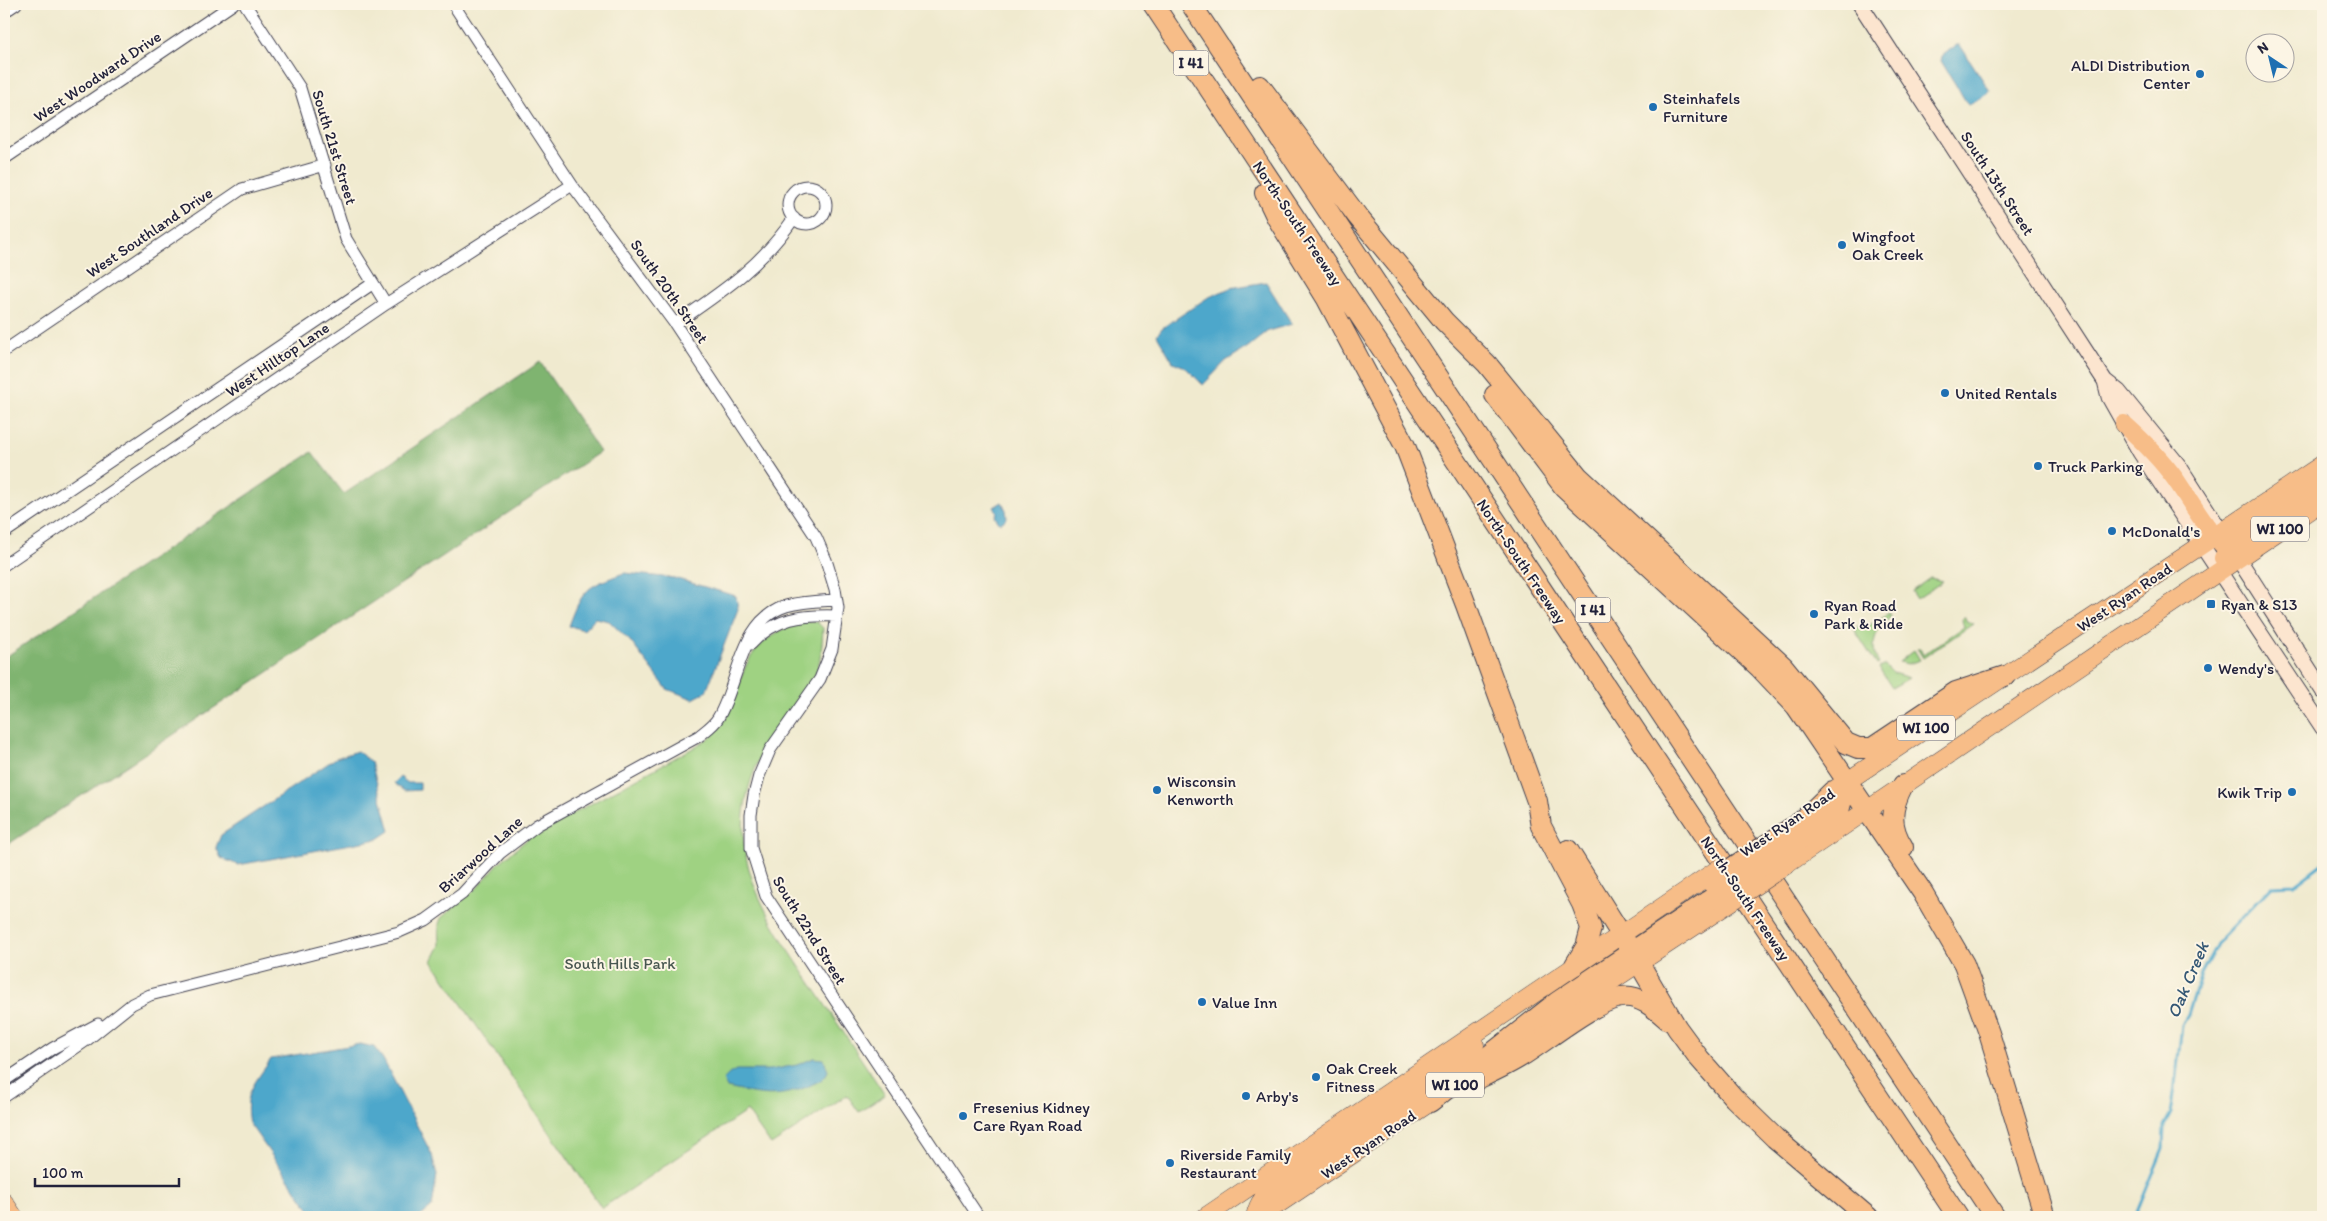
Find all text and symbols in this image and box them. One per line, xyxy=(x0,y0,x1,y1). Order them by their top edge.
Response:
street label: West Woodward Drive xyxy=(30,27,165,126)
north arrow xyxy=(2244,32,2294,82)
text: N xyxy=(2254,38,2272,57)
road number: I 41 xyxy=(1174,50,1208,76)
place label: ALDI Distribution Center xyxy=(2071,56,2191,93)
marker: ALDI Distribution Center xyxy=(2194,68,2206,80)
street label: South 21st Street xyxy=(308,87,361,207)
place label: Steinhafels Furniture xyxy=(1663,89,1740,126)
marker: Steinhafels Furniture xyxy=(1647,101,1659,113)
street label: South 13th Street xyxy=(1957,128,2038,239)
street label: North-South Freeway xyxy=(1249,157,1347,290)
street label: West Southland Drive xyxy=(82,183,216,282)
place label: Wingfoot Oak Creek xyxy=(1852,227,1924,264)
street label: South 20th Street xyxy=(627,236,713,347)
marker: Wingfoot Oak Creek xyxy=(1836,239,1848,251)
street label: West Hilltop Lane xyxy=(222,318,333,401)
place label: United Rentals xyxy=(1955,384,2057,403)
marker: United Rentals xyxy=(1939,387,1951,399)
place label: Truck Parking xyxy=(2048,457,2144,476)
marker: Truck Parking xyxy=(2032,460,2044,472)
street label: North-South Freeway xyxy=(1473,495,1571,628)
road number: WI 100 xyxy=(2251,516,2309,542)
place label: McDonald's xyxy=(2122,522,2200,541)
marker: McDonald's xyxy=(2106,525,2118,537)
street label: West Ryan Road xyxy=(2073,558,2176,636)
place label: Ryan & S13 xyxy=(2221,595,2298,614)
place label: Ryan Road Park & Ride xyxy=(1824,596,1903,633)
road number: I 41 xyxy=(1576,598,1610,622)
marker: Ryan & S13 xyxy=(2205,598,2217,610)
marker: Ryan Road Park & Ride xyxy=(1808,608,1820,620)
place label: Wendy's xyxy=(2218,659,2274,678)
marker: Wendy's xyxy=(2202,662,2214,674)
road number: WI 100 xyxy=(1897,716,1955,740)
place label: Wisconsin Kenworth xyxy=(1167,772,1237,809)
street label: West Ryan Road xyxy=(1736,783,1839,861)
place label: Kwik Trip xyxy=(2217,783,2282,802)
marker: Wisconsin Kenworth xyxy=(1151,784,1163,796)
marker: Kwik Trip xyxy=(2286,786,2298,798)
street label: Briarwood Lane xyxy=(434,811,526,897)
street label: North-South Freeway xyxy=(1697,832,1795,965)
street label: South 22nd Street xyxy=(768,872,851,988)
water label: Oak Creek xyxy=(2162,937,2215,1021)
park label: South Hills Park xyxy=(565,954,676,973)
place label: Value Inn xyxy=(1212,993,1277,1012)
marker: Value Inn xyxy=(1196,996,1208,1008)
place label: Oak Creek Fitness xyxy=(1326,1059,1398,1096)
marker: Oak Creek Fitness xyxy=(1310,1071,1322,1083)
road number: WI 100 xyxy=(1426,1072,1484,1098)
place label: Arby's xyxy=(1256,1087,1299,1106)
marker: Arby's xyxy=(1240,1090,1252,1102)
place label: Fresenius Kidney Care Ryan Road xyxy=(973,1098,1090,1135)
street label: West Ryan Road xyxy=(1317,1105,1420,1183)
marker: Fresenius Kidney Care Ryan Road xyxy=(957,1110,969,1122)
place label: Riverside Family Restaurant xyxy=(1180,1145,1292,1182)
scale bar xyxy=(35,1156,179,1188)
marker: Riverside Family Restaurant xyxy=(1164,1157,1176,1169)
text: 100 m xyxy=(42,1164,84,1182)

